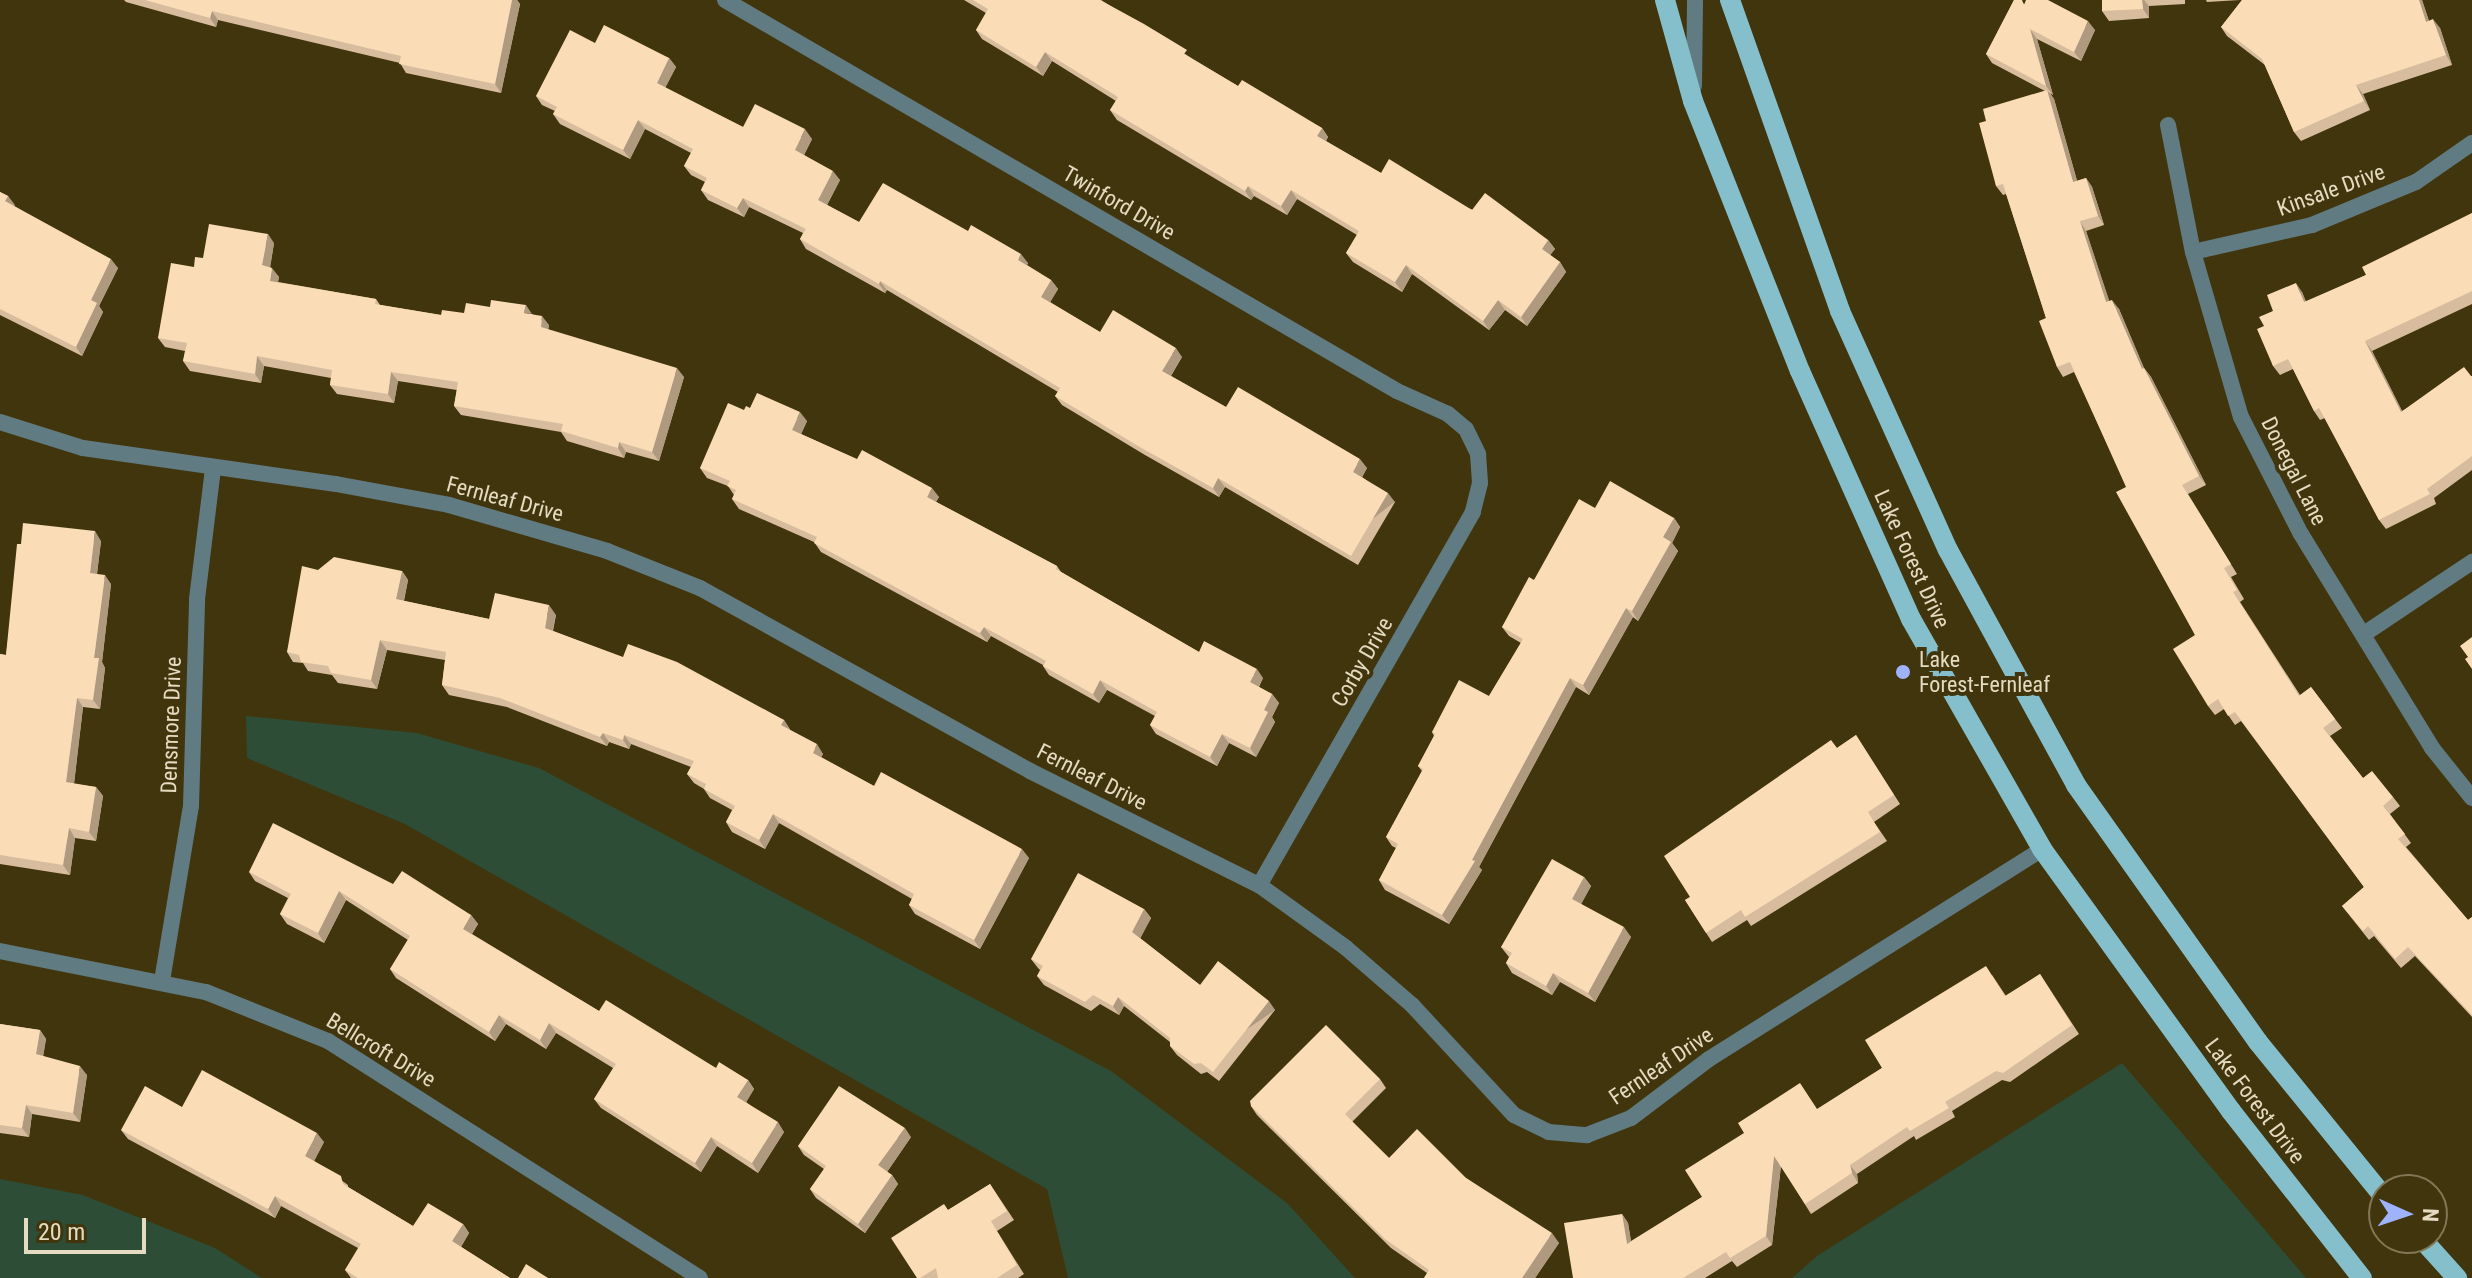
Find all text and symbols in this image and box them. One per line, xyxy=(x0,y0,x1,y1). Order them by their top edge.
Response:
street label: Kinsale Drive xyxy=(2274,158,2388,222)
street label: Twinford Drive xyxy=(1058,160,1180,246)
street label: Donegal Lane xyxy=(2255,412,2333,530)
street label: Fernleaf Drive xyxy=(444,471,566,527)
street label: Lake Forest Drive xyxy=(1868,486,1956,632)
street label: Corby Drive xyxy=(1326,613,1398,711)
place label: Lake Forest-Fernleaf xyxy=(1919,646,2050,698)
street label: Densmore Drive xyxy=(155,656,187,794)
marker: Lake Forest-Fernleaf xyxy=(1894,663,1912,681)
street label: Fernleaf Drive xyxy=(1033,738,1151,816)
street label: Bellcroft Drive xyxy=(322,1007,440,1093)
street label: Fernleaf Drive xyxy=(1604,1022,1718,1110)
street label: Lake Forest Drive xyxy=(2199,1033,2311,1169)
north arrow xyxy=(2368,1174,2448,1254)
scale bar xyxy=(28,1202,150,1252)
text: N xyxy=(2418,1208,2443,1223)
text: 20 m xyxy=(38,1218,85,1246)

